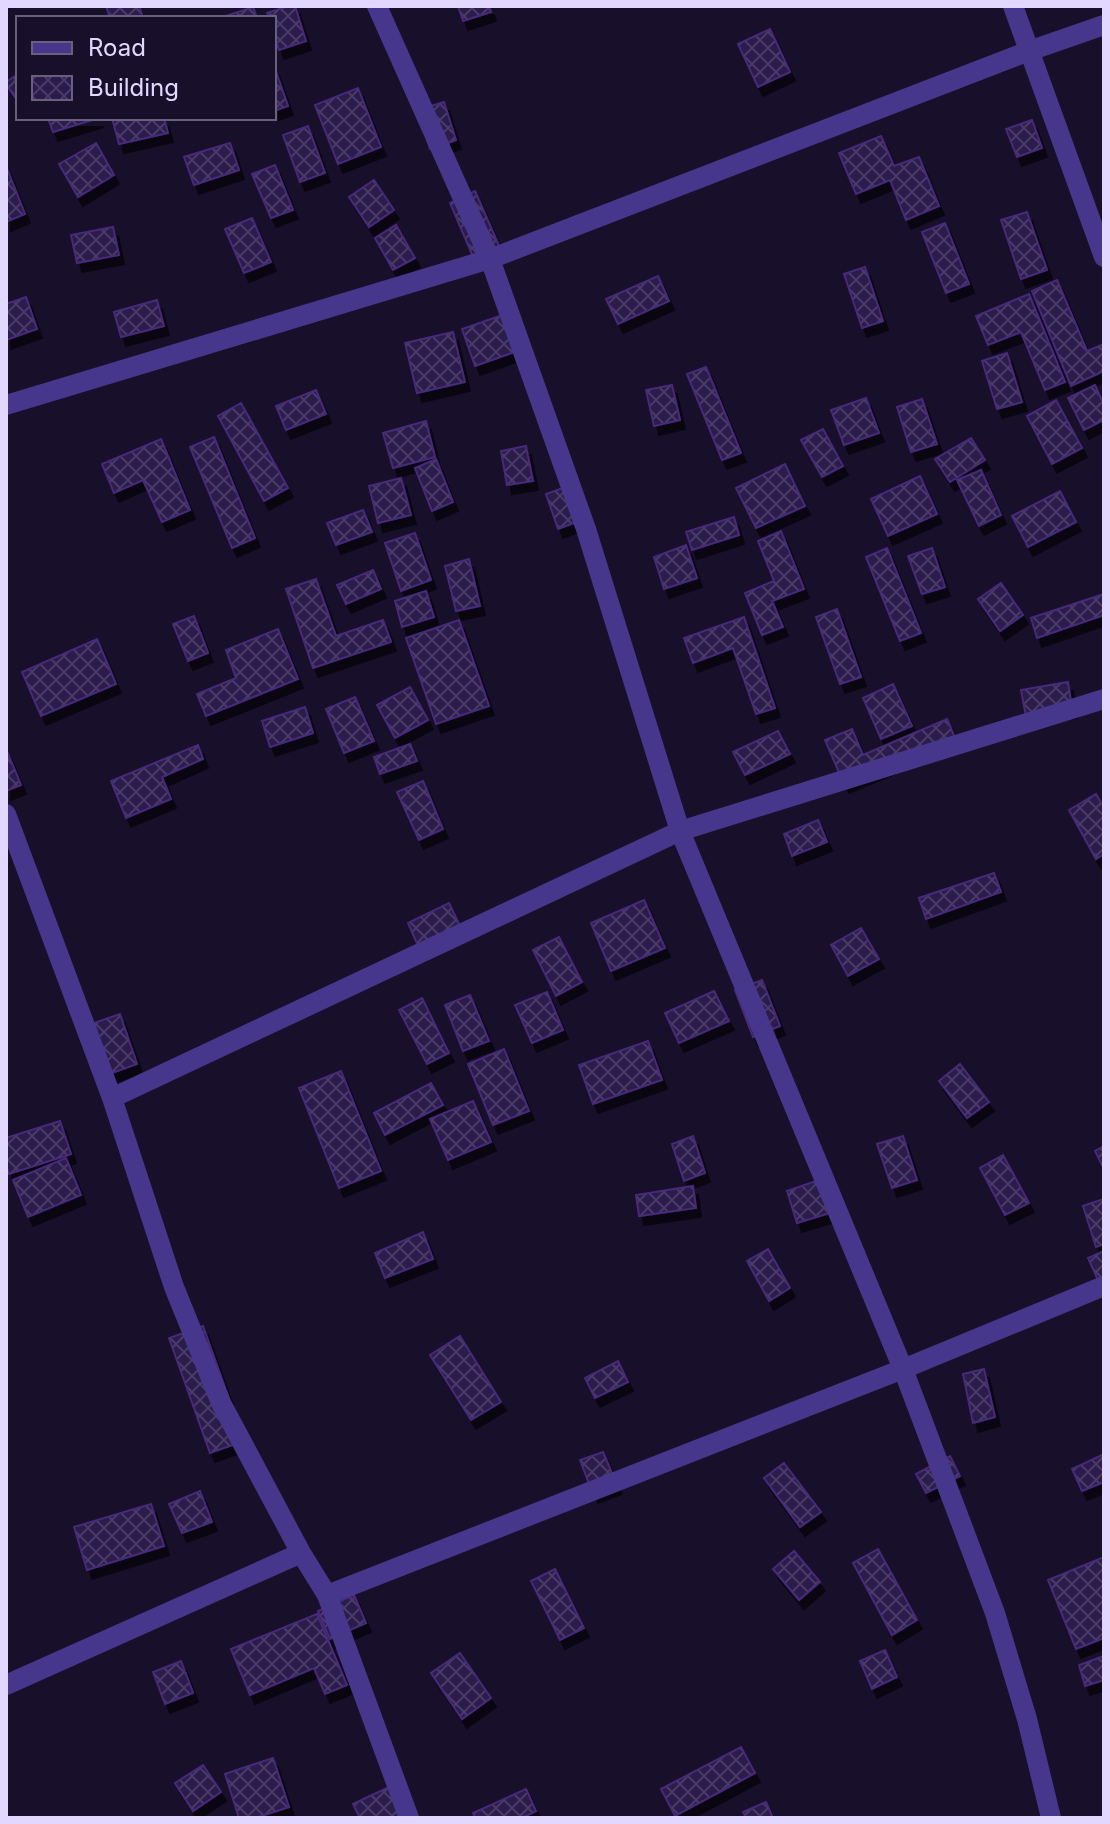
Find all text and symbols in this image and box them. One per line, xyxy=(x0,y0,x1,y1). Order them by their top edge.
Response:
legend xyxy=(16,16,276,120)
text: Road xyxy=(88,33,146,62)
text: Building xyxy=(88,73,179,102)

